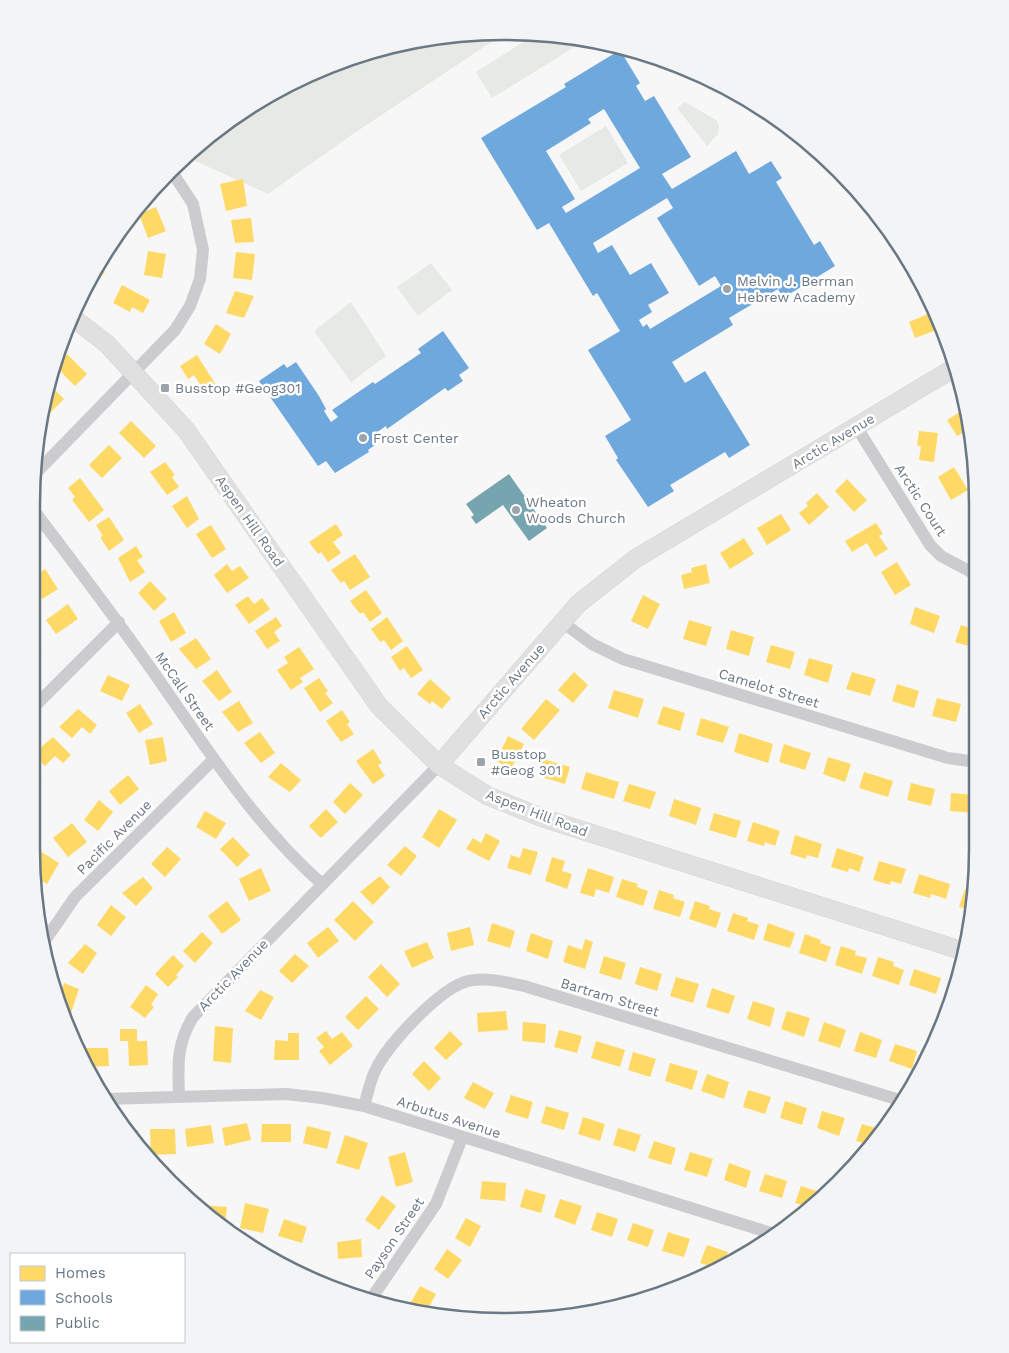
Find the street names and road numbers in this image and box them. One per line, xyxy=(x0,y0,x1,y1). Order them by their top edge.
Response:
street label: Arctic Avenue xyxy=(789,410,877,472)
street label: Arctic Court xyxy=(892,461,950,539)
street label: Aspen Hill Road xyxy=(213,472,287,570)
street label: Arctic Avenue xyxy=(474,640,548,722)
street label: McCall Street xyxy=(152,649,218,733)
street label: Camelot Street xyxy=(717,665,821,711)
street label: Aspen Hill Road xyxy=(484,786,590,840)
street label: Pacific Avenue xyxy=(73,796,155,878)
street label: Arctic Avenue xyxy=(195,936,271,1014)
street label: Bartram Street xyxy=(559,974,661,1020)
street label: Arbutus Avenue xyxy=(395,1093,503,1141)
street label: Payson Street xyxy=(361,1194,427,1282)

